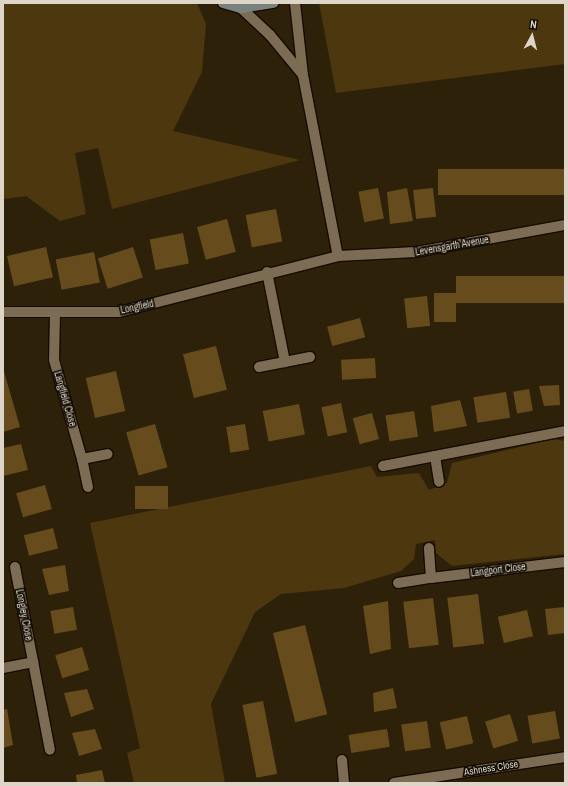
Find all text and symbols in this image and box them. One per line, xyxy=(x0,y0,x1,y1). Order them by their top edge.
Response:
north arrow xyxy=(512,16,552,56)
text: N xyxy=(529,17,538,31)
street label: Levensgarth Avenue xyxy=(414,234,490,258)
street label: Longfield xyxy=(119,298,155,316)
street label: Langfield Close xyxy=(51,370,79,428)
street label: Langport Close xyxy=(470,561,526,579)
street label: Longley Close xyxy=(13,588,35,642)
street label: Ashness Close xyxy=(463,758,519,778)

